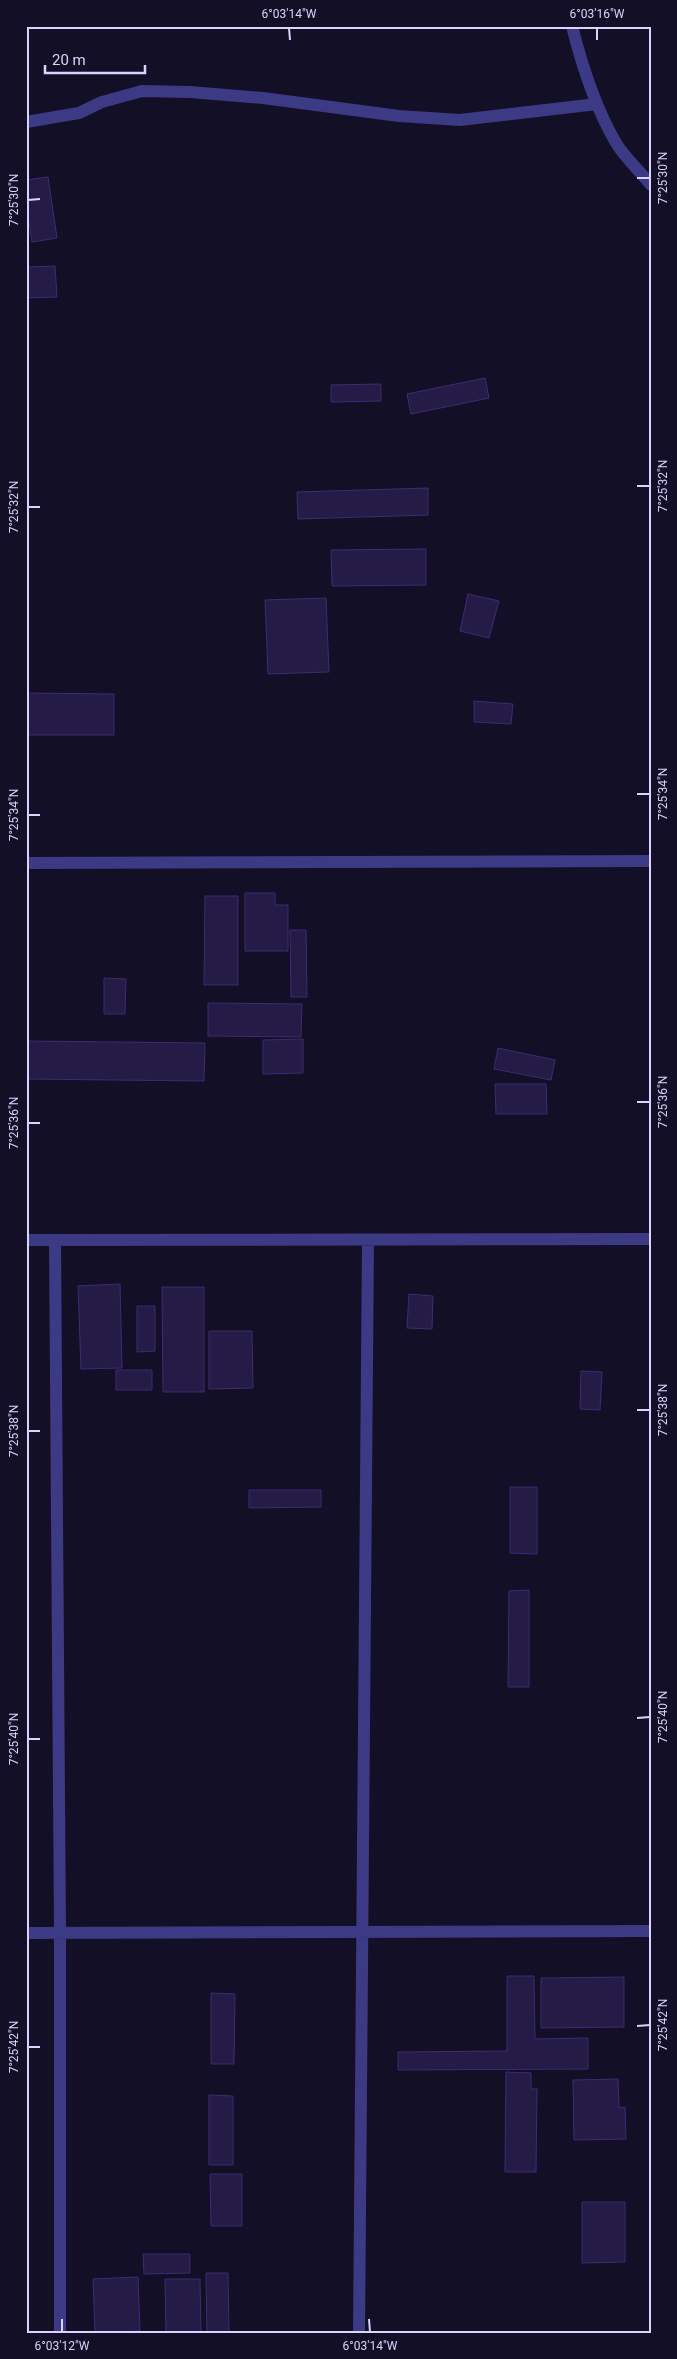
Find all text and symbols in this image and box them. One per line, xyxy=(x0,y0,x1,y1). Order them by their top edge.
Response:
text: 6°03'14"W xyxy=(262,7,317,21)
text: 6°03'16"W xyxy=(570,7,625,21)
scale bar xyxy=(45,42,145,74)
text: 20 m xyxy=(52,51,86,69)
text: 7°25'30"N xyxy=(656,152,670,204)
text: 7°25'30"N xyxy=(7,174,21,226)
text: 7°25'32"N xyxy=(656,460,670,512)
text: 7°25'32"N xyxy=(7,481,21,533)
text: 7°25'34"N xyxy=(656,768,670,820)
text: 7°25'34"N xyxy=(7,789,21,841)
text: 7°25'36"N xyxy=(656,1076,670,1128)
text: 7°25'36"N xyxy=(7,1097,21,1149)
text: 7°25'38"N xyxy=(656,1384,670,1436)
text: 7°25'38"N xyxy=(7,1405,21,1457)
text: 7°25'40"N xyxy=(656,1691,670,1743)
text: 7°25'40"N xyxy=(7,1713,21,1765)
text: 7°25'42"N xyxy=(656,1999,670,2051)
text: 7°25'42"N xyxy=(7,2021,21,2073)
text: 6°03'12"W xyxy=(35,2339,90,2353)
text: 6°03'14"W xyxy=(343,2339,398,2353)

